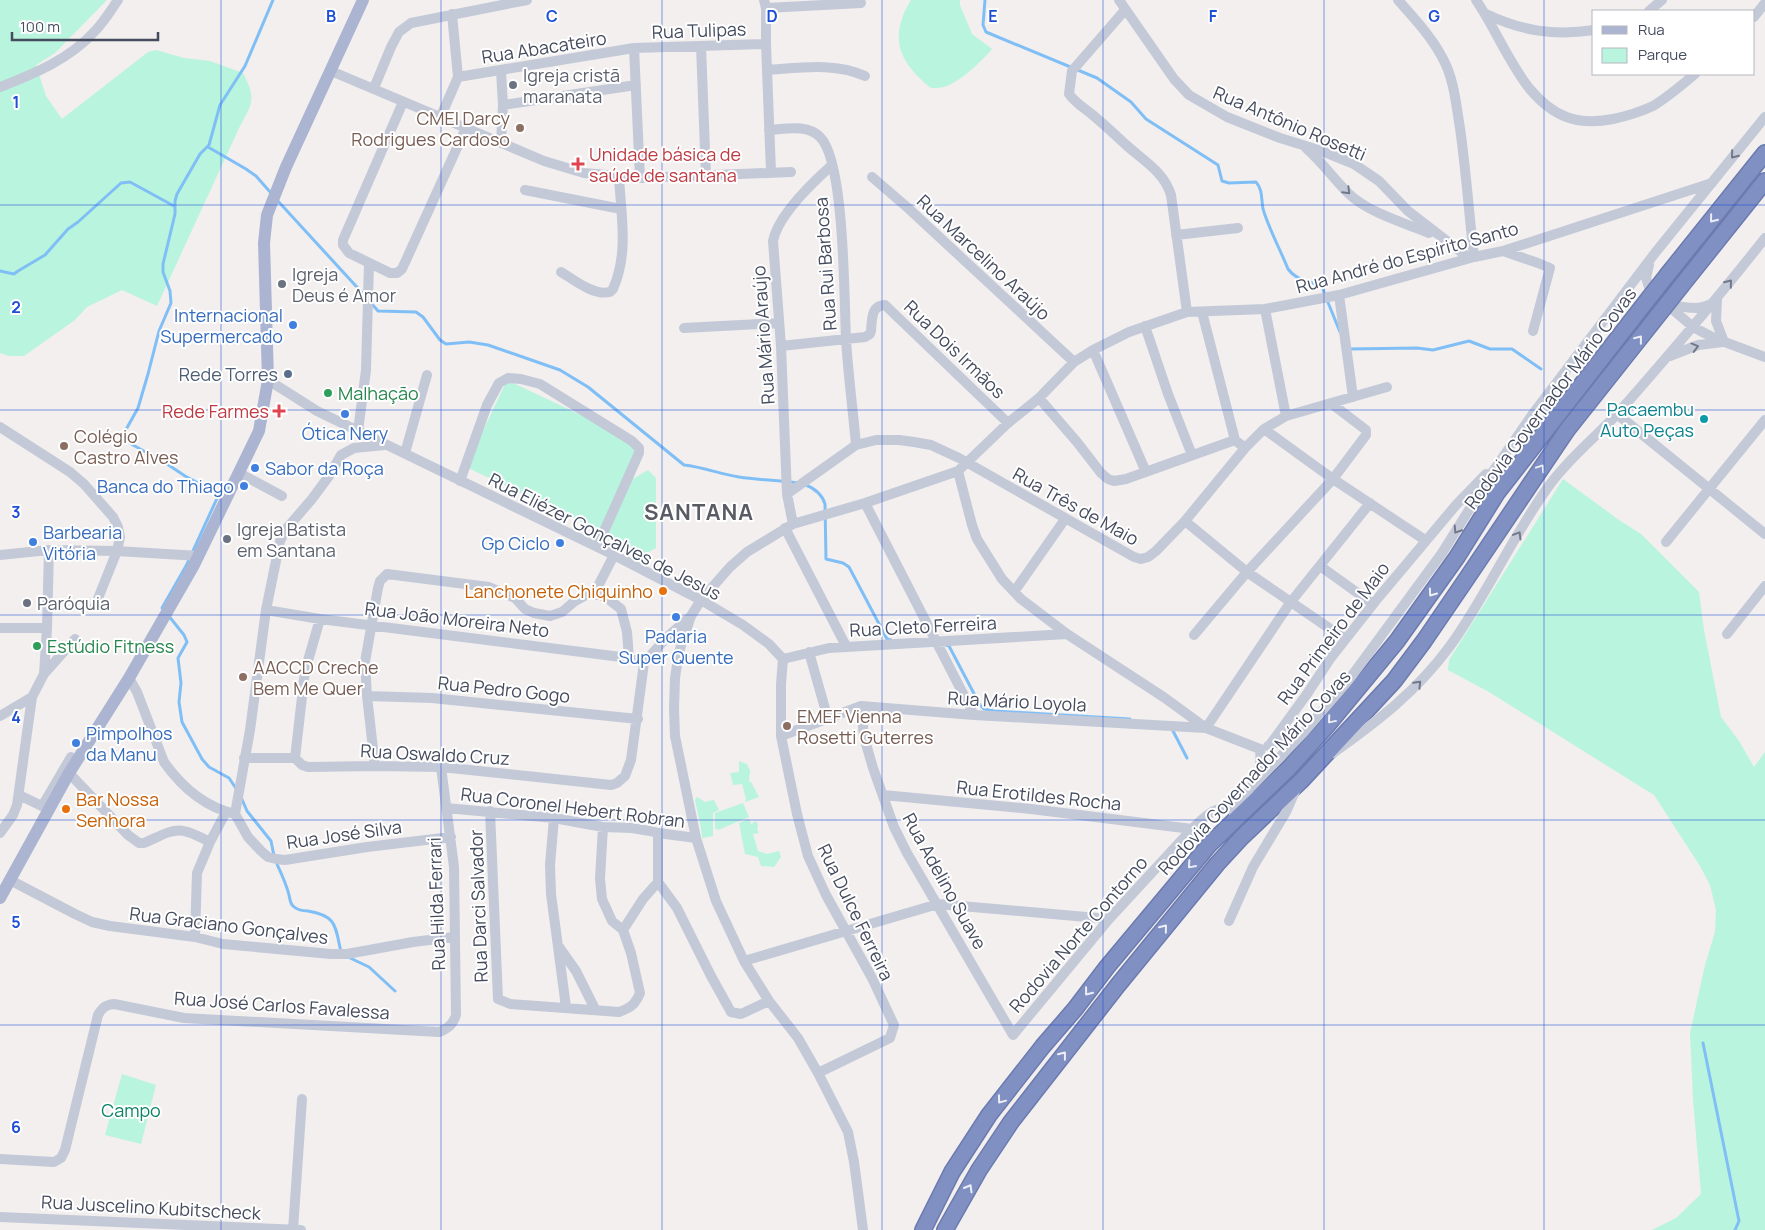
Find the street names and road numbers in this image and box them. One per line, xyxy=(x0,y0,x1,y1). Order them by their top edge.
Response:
street label: Rua Tulipas xyxy=(651,16,747,44)
street label: Rua Abacateiro xyxy=(480,25,608,69)
street label: Rua Antônio Rosetti xyxy=(1210,80,1370,166)
street label: Rua Marcelino Araújo xyxy=(912,189,1056,325)
street label: Rua Rui Barbosa xyxy=(808,196,842,332)
street label: Rua André do Espírito Santo xyxy=(1293,216,1521,298)
street label: Rua Mário Araújo xyxy=(746,265,780,405)
street label: Rodovia Governador Mário Covas xyxy=(1459,282,1641,514)
street label: Rua Dois Irmãos xyxy=(899,295,1011,403)
street label: Rua Três de Maio xyxy=(1009,461,1143,551)
street label: Rua Eliézer Gonçalves de Jesus xyxy=(485,467,725,605)
street label: Rua Primeiro de Maio xyxy=(1272,557,1394,709)
street label: Rua João Moreira Neto xyxy=(363,596,551,642)
street label: Rua Cleto Ferreira xyxy=(849,610,997,642)
street label: Rodovia Governador Mário Covas xyxy=(1152,664,1356,880)
street label: Rua Pedro Gogo xyxy=(437,670,571,708)
street label: Rua Mário Loyola xyxy=(947,685,1087,717)
street label: Rua Oswaldo Cruz xyxy=(360,738,510,770)
street label: Rua Erotildes Rocha xyxy=(956,774,1122,816)
street label: Rua Coronel Hebert Robran xyxy=(459,781,687,833)
street label: Rua Adelino Suave xyxy=(898,809,992,953)
street label: Rua José Silva xyxy=(285,814,403,854)
street label: Rua Darci Salvador xyxy=(463,829,493,983)
street label: Rua Hilda Ferrari xyxy=(422,837,450,971)
street label: Rua Dulce Ferreira xyxy=(812,840,900,984)
street label: Rodovia Norte Contorno xyxy=(1003,851,1153,1017)
street label: Rua Graciano Gonçalves xyxy=(128,901,330,949)
street label: Rua José Carlos Favalessa xyxy=(173,986,391,1024)
street label: Rua Juscelino Kubitscheck xyxy=(41,1189,263,1225)

